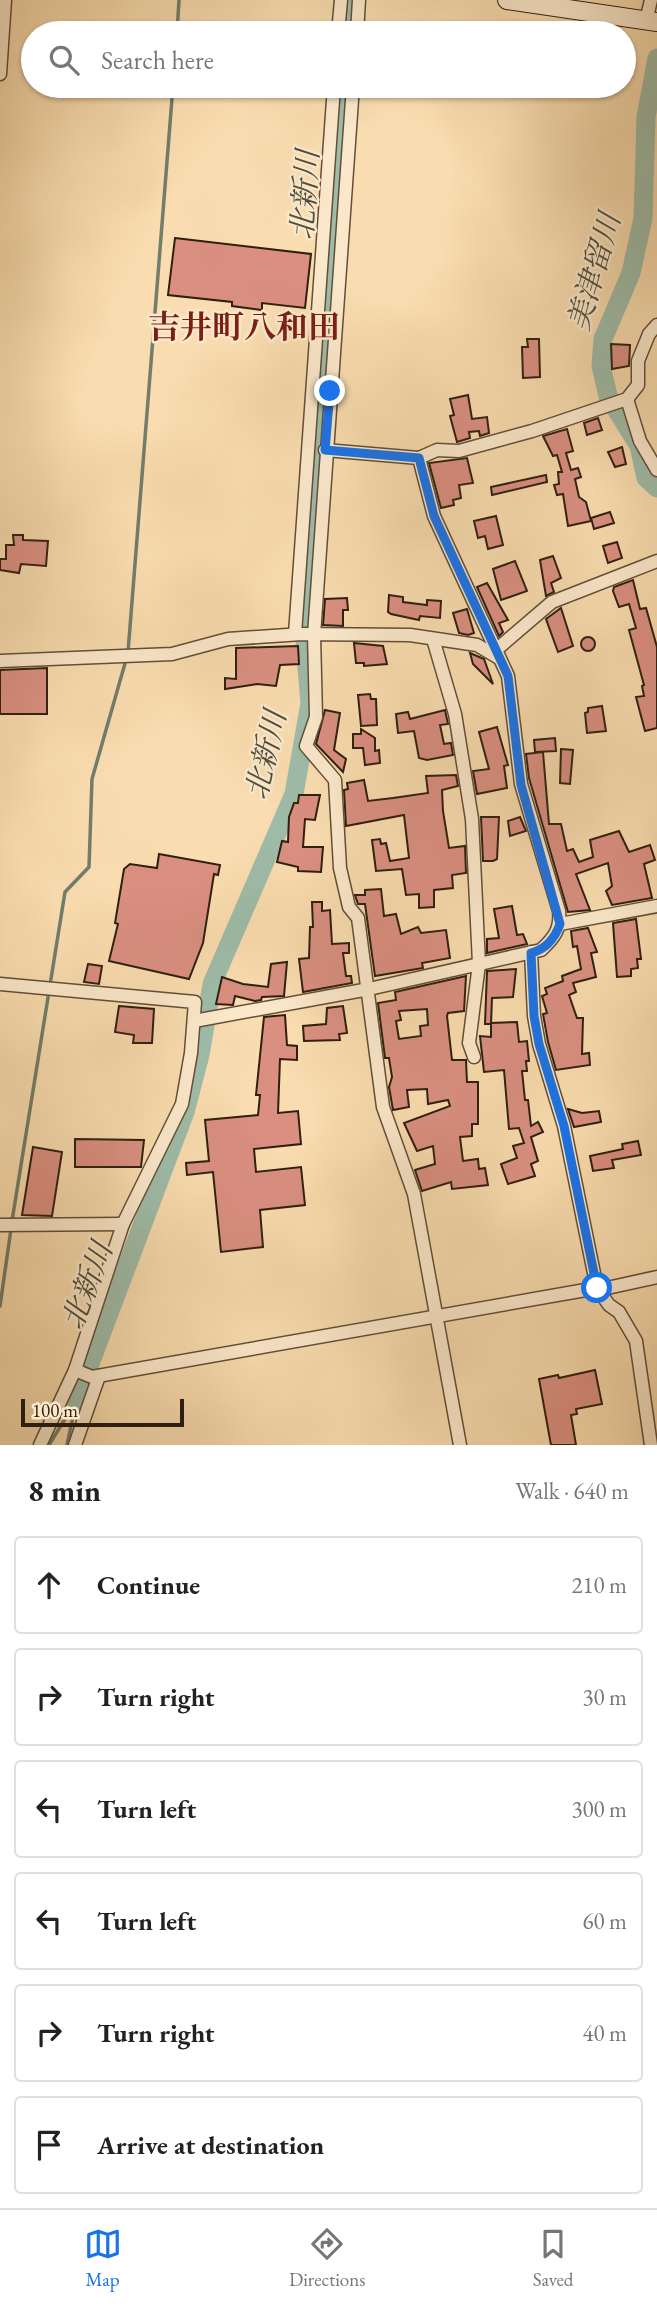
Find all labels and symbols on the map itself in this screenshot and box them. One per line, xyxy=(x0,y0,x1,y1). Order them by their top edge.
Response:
water label: 北新川 xyxy=(282,146,327,241)
water label: 美津留川 xyxy=(558,206,630,335)
district label: 吉井町八和田 xyxy=(148,306,340,348)
route end xyxy=(314,375,345,406)
water label: 北新川 xyxy=(236,704,295,803)
water label: 北新川 xyxy=(52,1234,122,1335)
route start xyxy=(581,1272,612,1303)
scale bar xyxy=(21,1396,184,1428)

